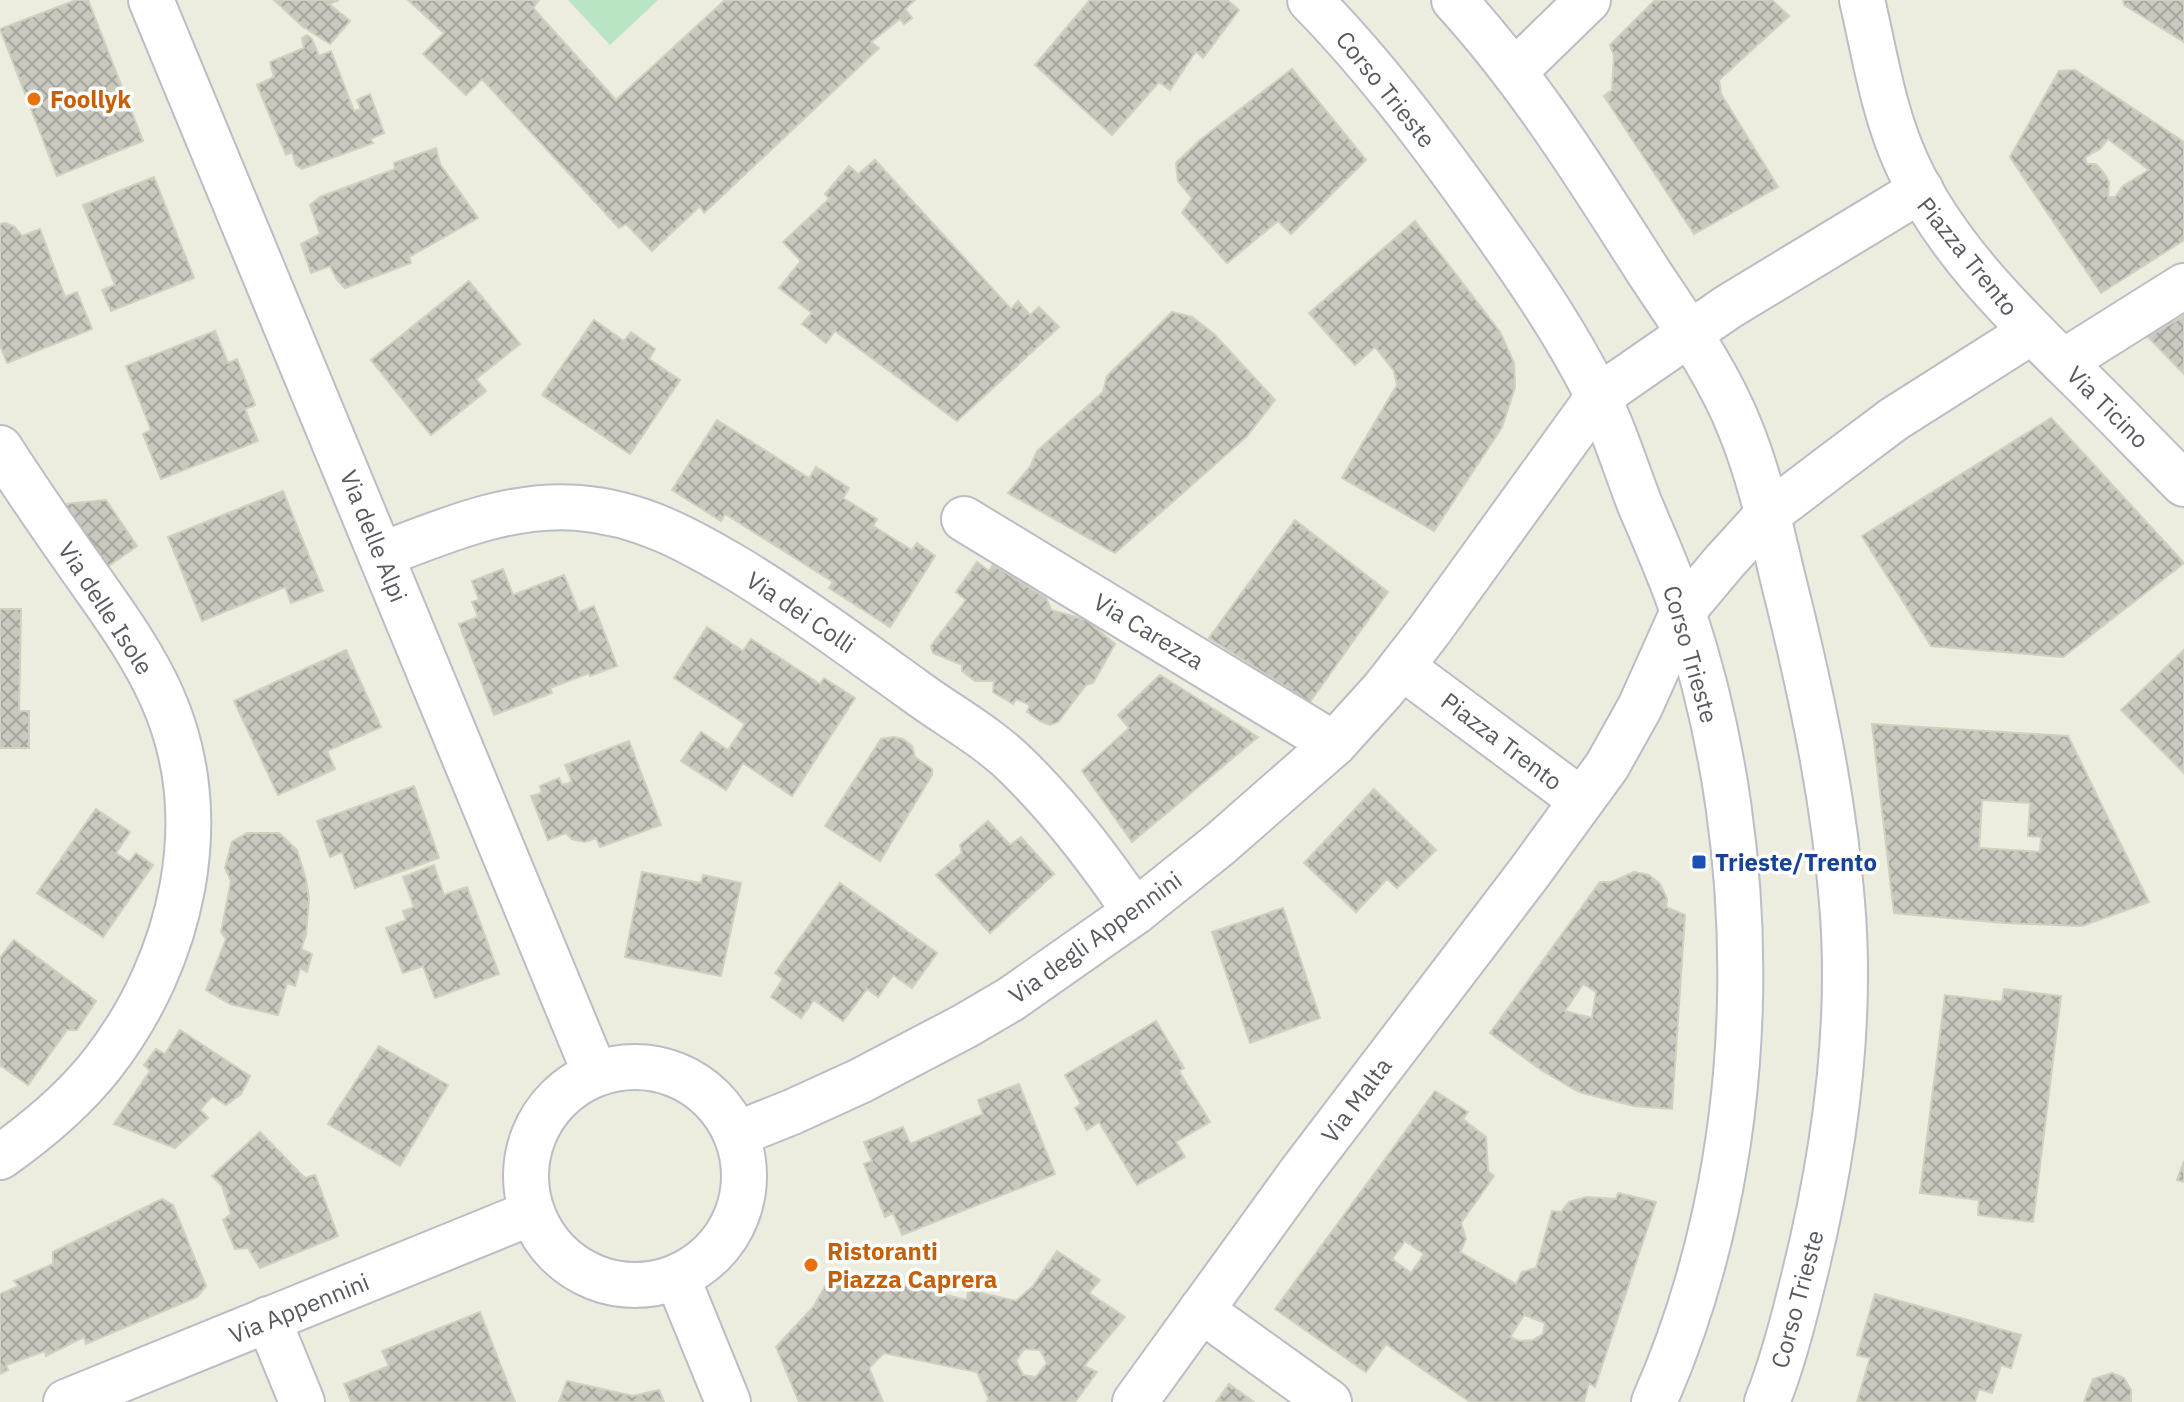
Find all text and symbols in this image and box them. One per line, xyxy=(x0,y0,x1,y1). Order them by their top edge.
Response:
street label: Corso Trieste xyxy=(1329,24,1443,154)
place label: Foollyk xyxy=(50,83,131,115)
marker: Foollyk xyxy=(25,90,43,108)
street label: Piazza Trento xyxy=(1910,190,2026,322)
street label: Via Ticino xyxy=(2060,359,2156,455)
street label: Via delle Alpi xyxy=(333,465,415,607)
street label: Via delle Isole xyxy=(51,535,161,681)
street label: Via dei Colli xyxy=(740,564,862,660)
street label: Corso Trieste xyxy=(1656,582,1726,726)
street label: Via Carezza xyxy=(1088,585,1210,677)
street label: Piazza Trento xyxy=(1435,685,1569,797)
place label: Trieste/Trento xyxy=(1715,846,1877,878)
marker: Trieste/Trento xyxy=(1690,853,1708,871)
street label: Via degli Appennini xyxy=(1002,863,1188,1011)
street label: Via Malta xyxy=(1313,1051,1399,1149)
street label: Corso Trieste xyxy=(1763,1226,1831,1372)
place label: Ristoranti Piazza Caprera xyxy=(827,1235,997,1295)
marker: Ristoranti Piazza Caprera xyxy=(802,1256,820,1274)
street label: Via Appennini xyxy=(224,1265,374,1351)

